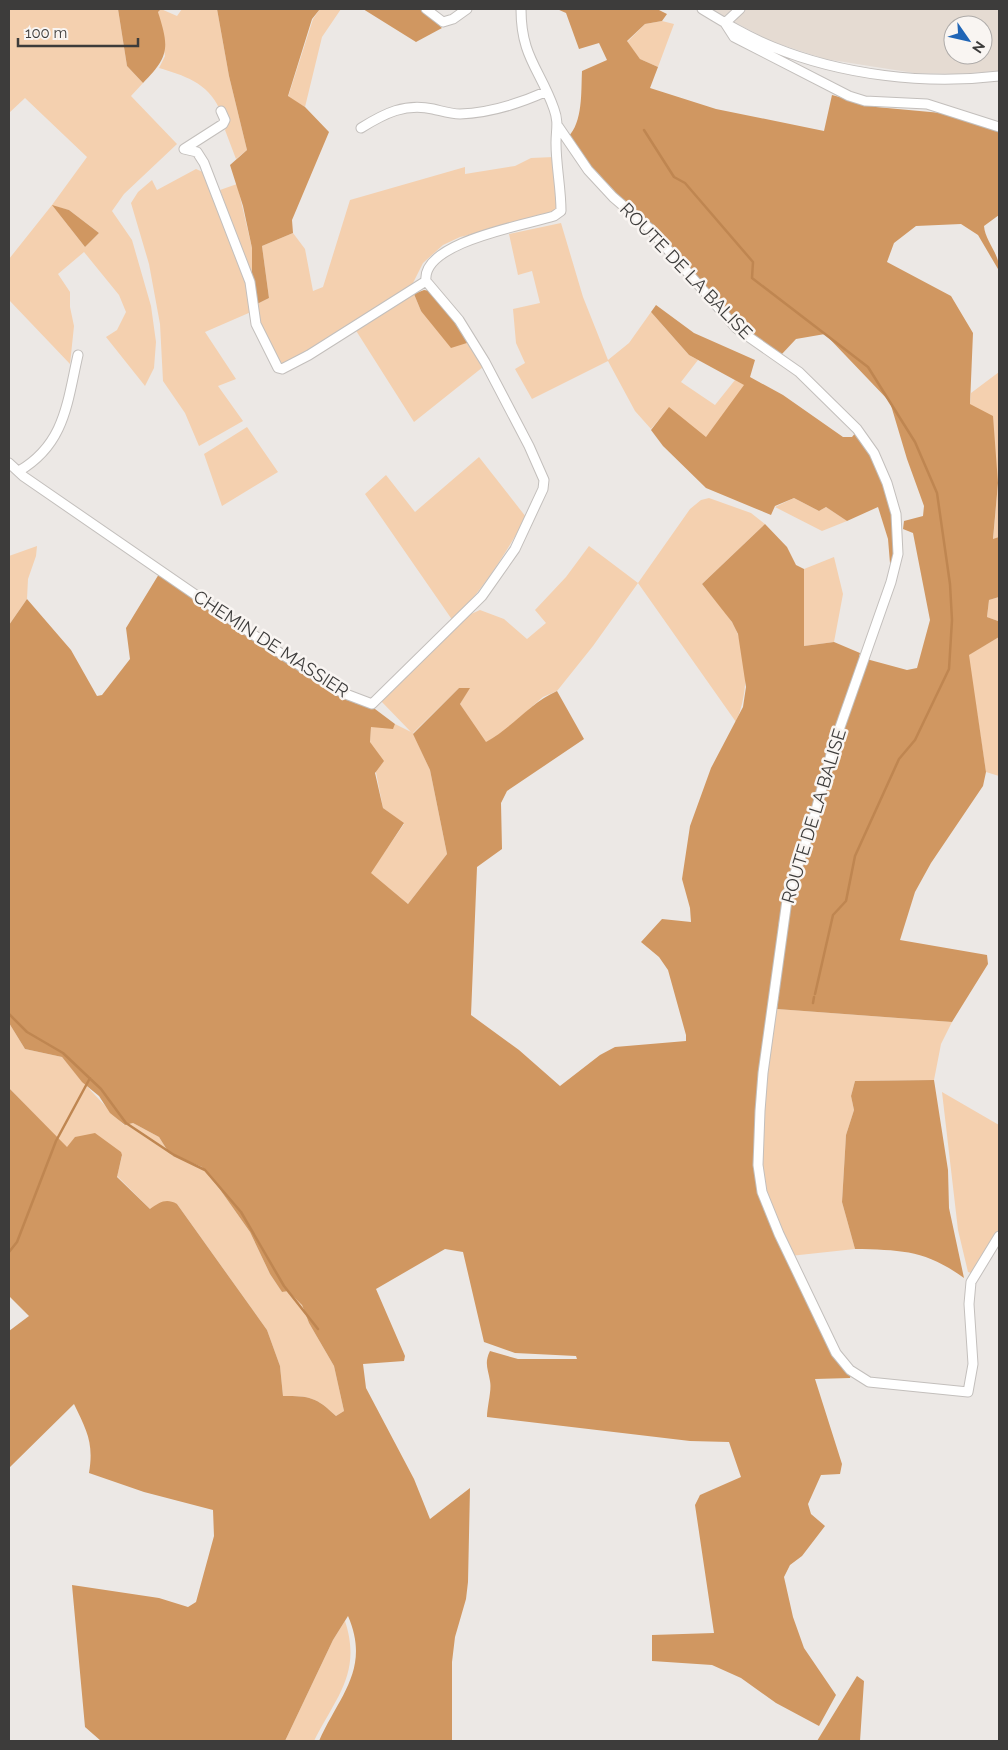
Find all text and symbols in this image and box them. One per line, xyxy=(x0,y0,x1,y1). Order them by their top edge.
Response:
scale bar xyxy=(18,15,138,47)
north arrow xyxy=(943,15,993,65)
text: 100 m xyxy=(25,24,67,42)
text: N xyxy=(969,38,988,56)
street label: ROUTE DE LA BALISE xyxy=(616,198,757,343)
street label: CHEMIN DE MASSIER xyxy=(190,586,353,702)
street label: ROUTE DE LA BALISE xyxy=(777,726,850,906)

